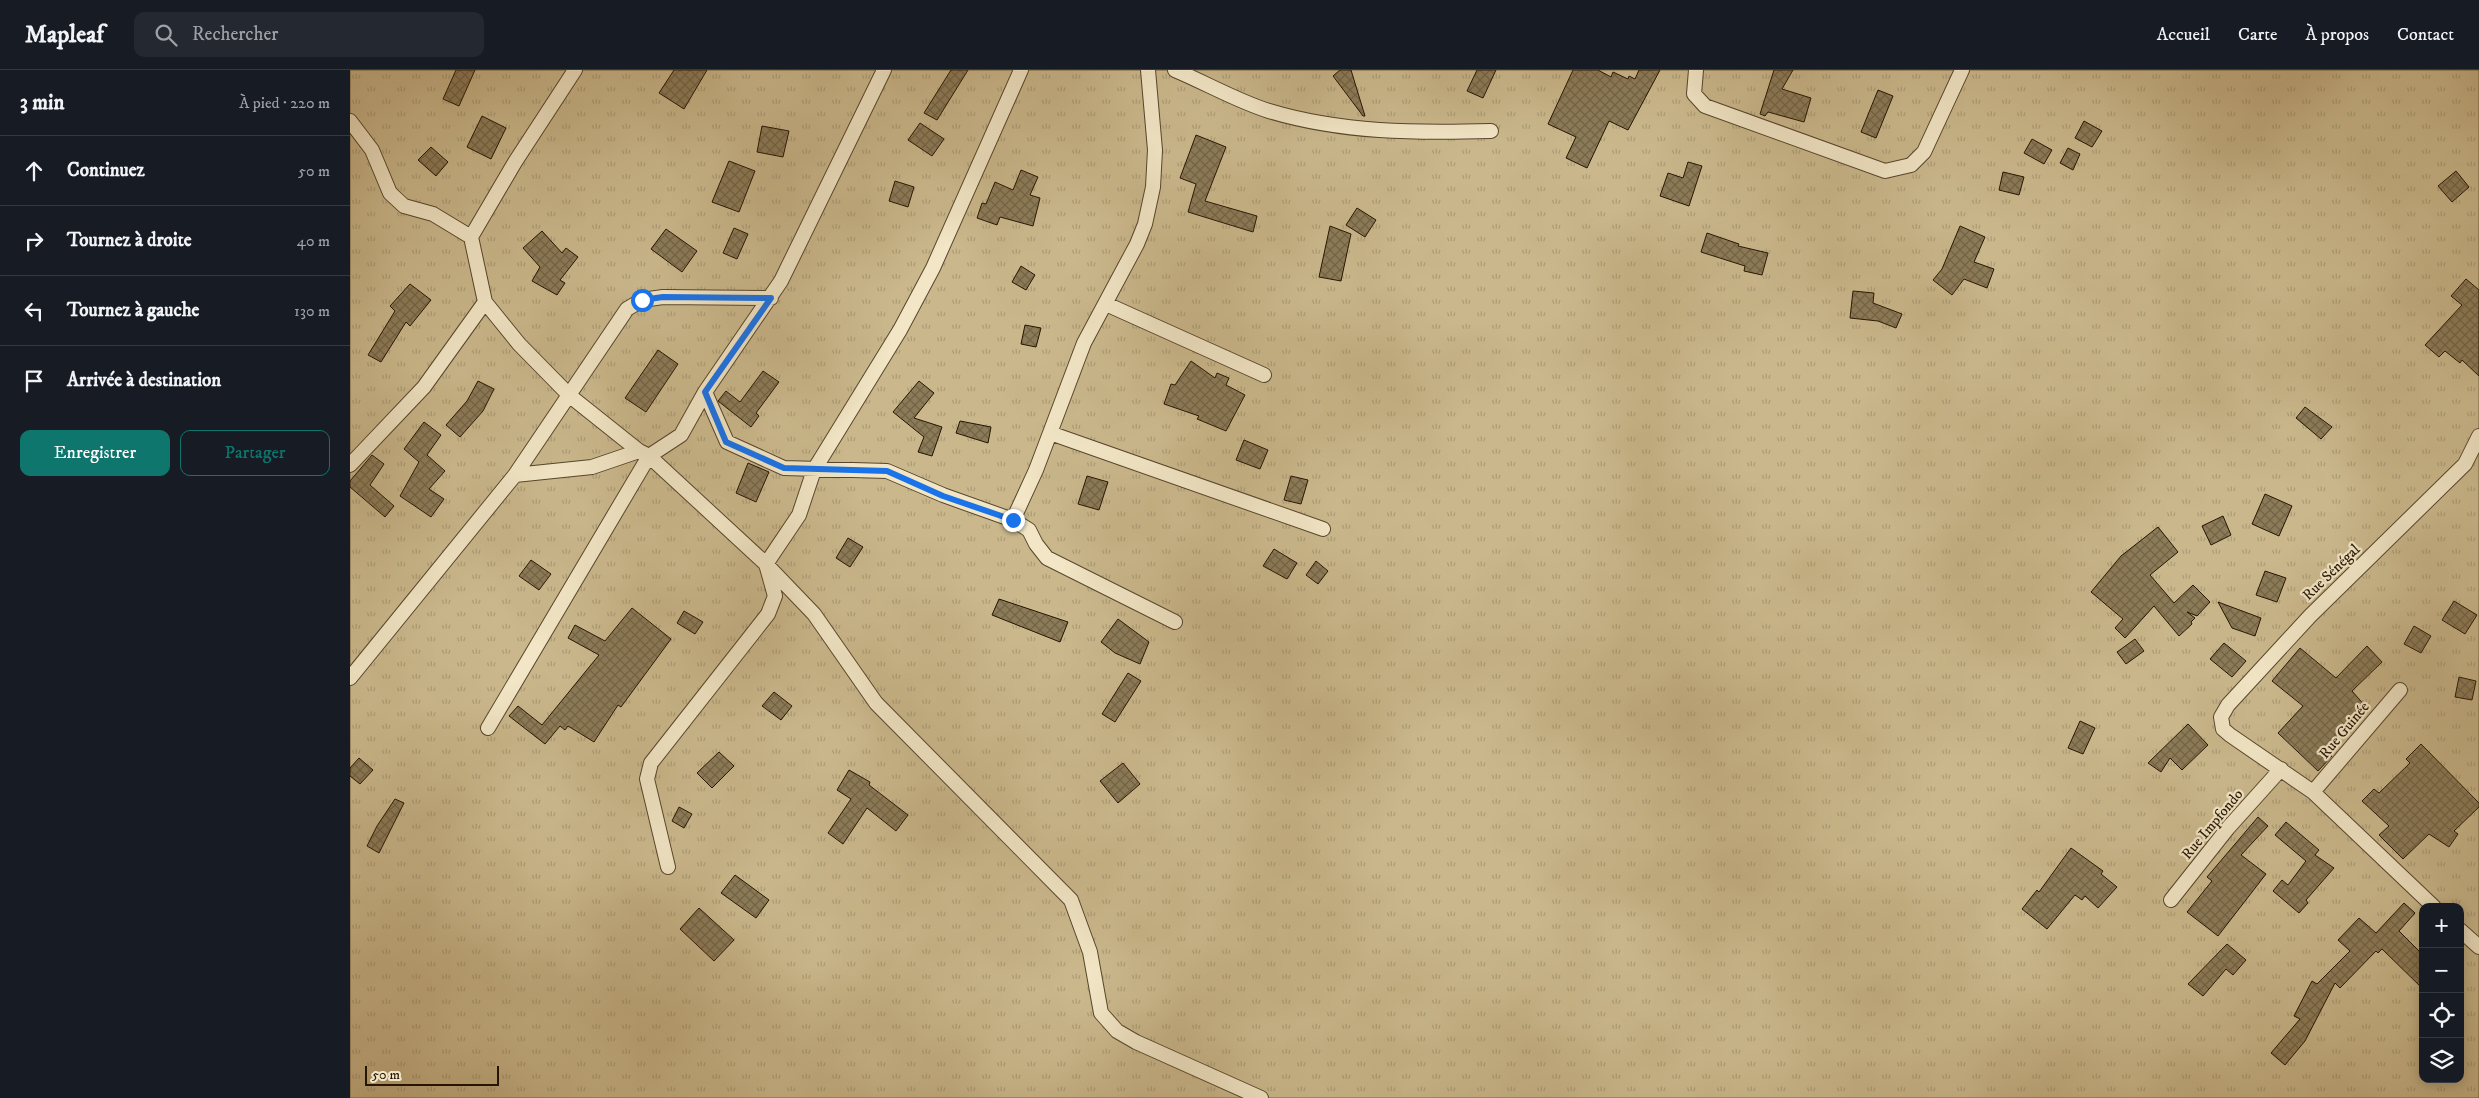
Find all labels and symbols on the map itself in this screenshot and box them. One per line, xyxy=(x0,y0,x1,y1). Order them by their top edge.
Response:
route start xyxy=(631,289,654,312)
route end xyxy=(1002,509,1025,532)
street label: Rue Sénégal xyxy=(2299,540,2365,605)
street label: Rue Guinée xyxy=(2315,698,2374,763)
street label: Rue Impfondo xyxy=(2177,785,2247,863)
scale bar xyxy=(365,1063,499,1086)

